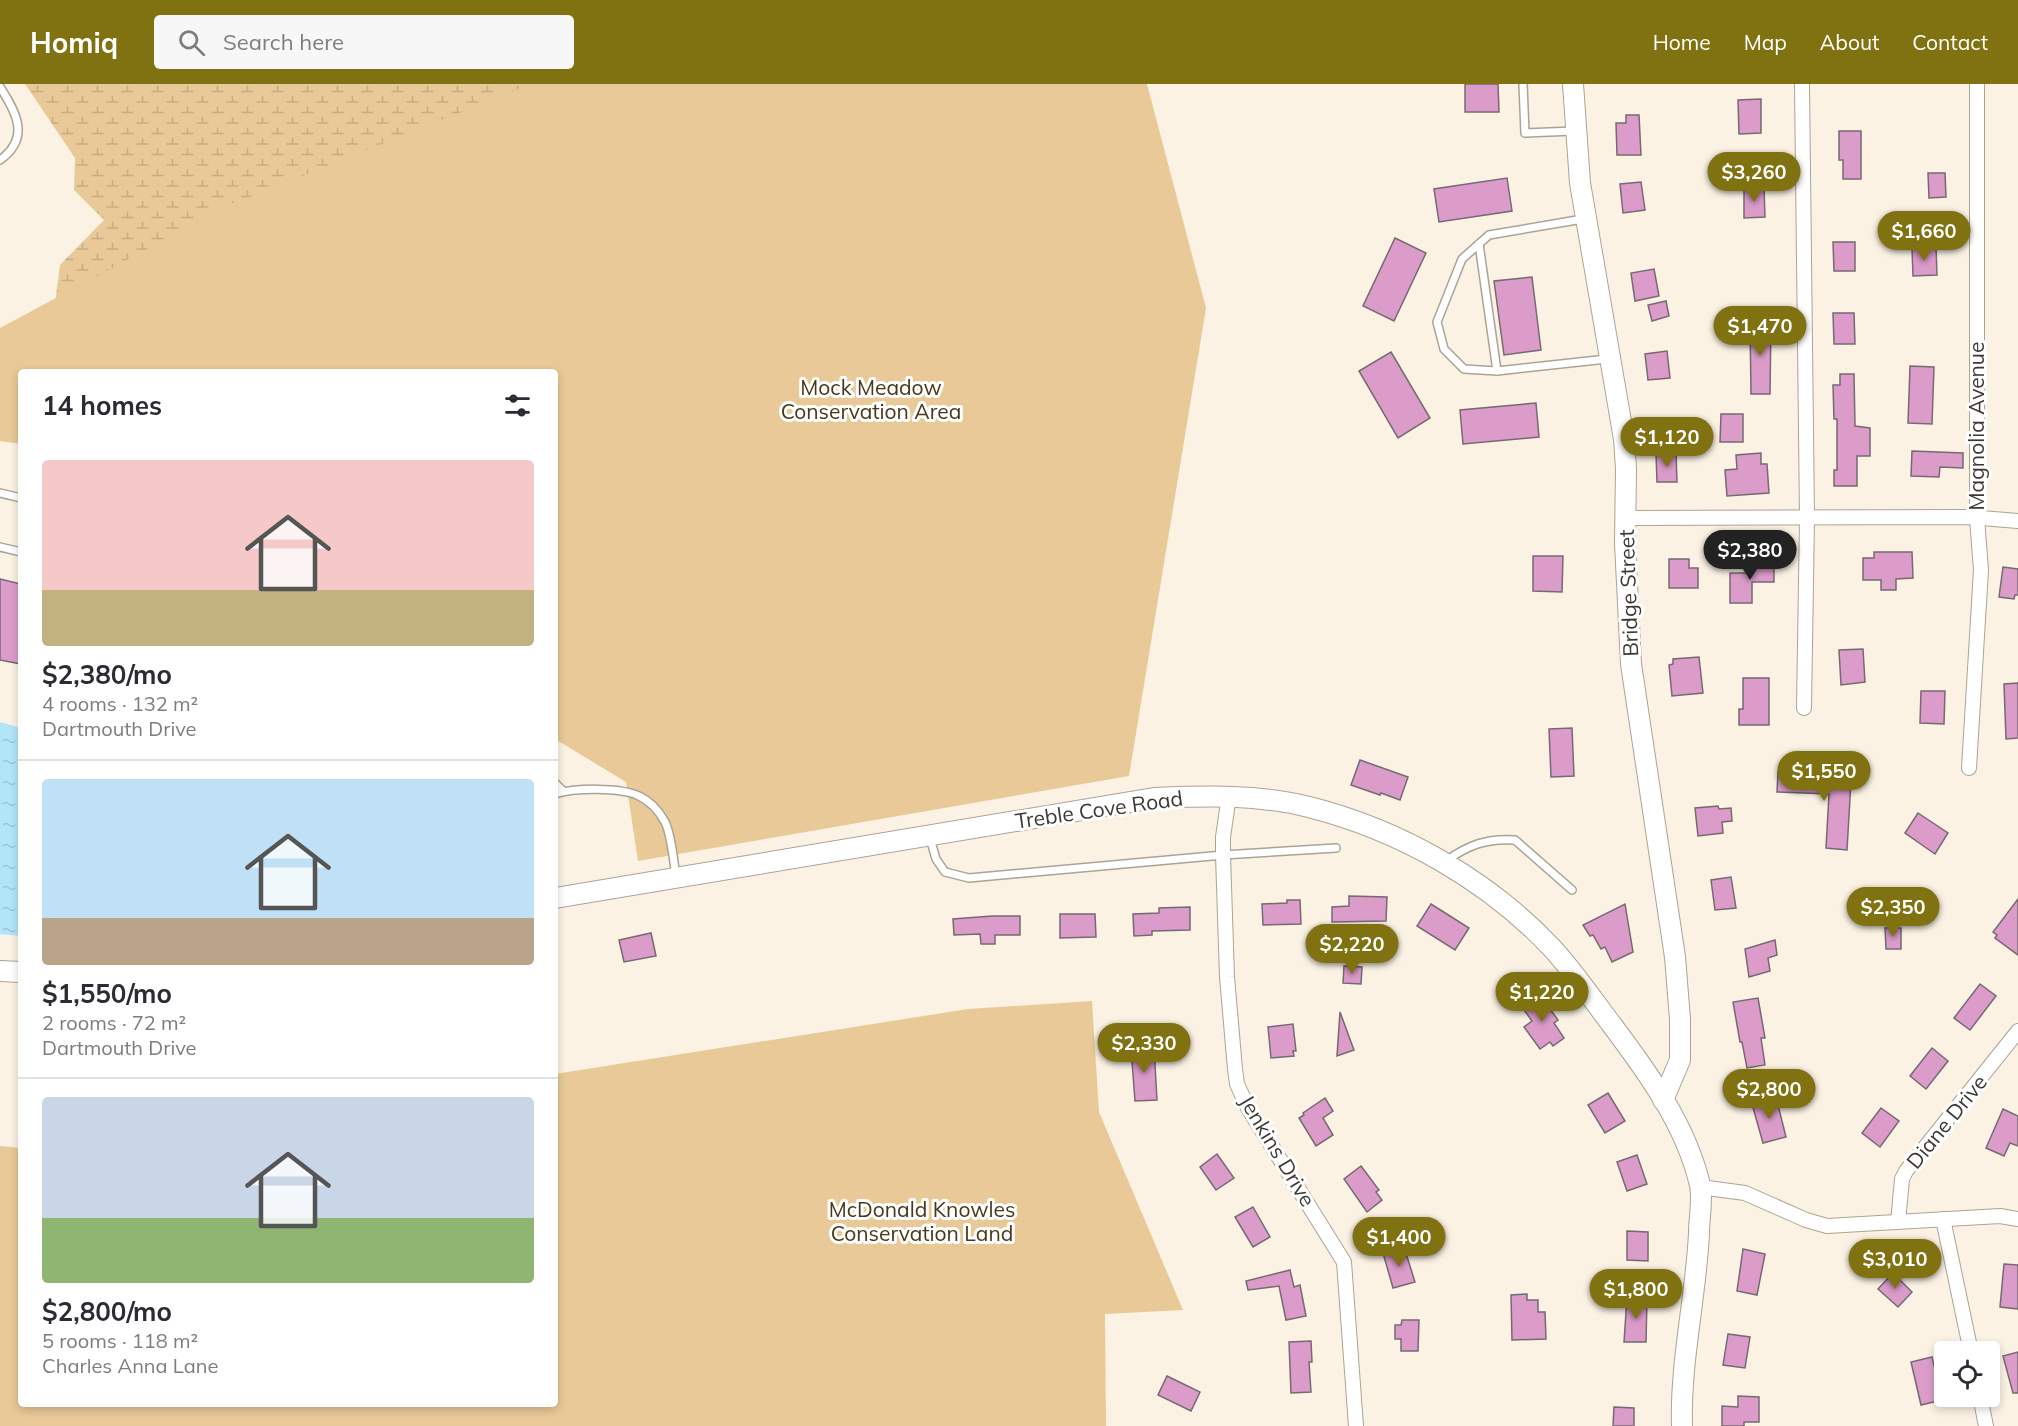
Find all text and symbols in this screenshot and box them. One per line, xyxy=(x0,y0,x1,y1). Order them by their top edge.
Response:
search box xyxy=(154,15,574,69)
text: Homiq xyxy=(30,25,118,60)
icon: search xyxy=(175,26,208,59)
text: Search here xyxy=(223,28,344,56)
text: Home xyxy=(1653,29,1711,55)
text: Map xyxy=(1744,29,1787,55)
text: About xyxy=(1820,29,1879,55)
text: Contact xyxy=(1912,29,1988,55)
pin: $3,260 xyxy=(1705,152,1803,203)
text: $3,260 xyxy=(1722,159,1786,184)
pin: $1,660 xyxy=(1875,211,1973,262)
text: $1,660 xyxy=(1892,218,1956,243)
pin: $1,470 xyxy=(1711,306,1809,357)
text: $1,470 xyxy=(1728,313,1792,338)
street label: Magnolia Avenue xyxy=(1963,342,1989,510)
park label: Mock Meadow Conservation Area xyxy=(781,374,961,424)
text: 14 homes xyxy=(42,389,162,422)
icon: filters xyxy=(501,389,534,422)
pin: $1,120 xyxy=(1618,417,1716,468)
text: $1,120 xyxy=(1635,424,1699,449)
icon: home xyxy=(234,499,342,607)
street label: Bridge Street xyxy=(1613,529,1643,657)
pin: $2,380 xyxy=(1701,530,1799,581)
text: $2,380 xyxy=(1718,537,1782,562)
text: $2,380/mo xyxy=(42,658,172,691)
text: 4 rooms · 132 m² xyxy=(42,691,198,716)
text: Dartmouth Drive xyxy=(42,716,197,741)
pin: $1,550 xyxy=(1775,751,1873,802)
text: $1,550 xyxy=(1792,758,1856,783)
street label: Treble Cove Road xyxy=(1013,784,1185,834)
icon: home xyxy=(234,818,342,926)
pin: $2,350 xyxy=(1844,887,1942,938)
text: $2,350 xyxy=(1861,894,1925,919)
pin: $2,220 xyxy=(1303,924,1401,975)
text: $2,220 xyxy=(1320,931,1384,956)
pin: $1,220 xyxy=(1493,972,1591,1023)
text: $1,550/mo xyxy=(42,977,172,1010)
text: $1,220 xyxy=(1510,979,1574,1004)
text: 2 rooms · 72 m² xyxy=(42,1010,186,1035)
pin: $2,330 xyxy=(1095,1023,1193,1074)
text: $2,330 xyxy=(1112,1030,1176,1055)
text: Dartmouth Drive xyxy=(42,1035,197,1060)
pin: $2,800 xyxy=(1720,1069,1818,1120)
street label: Diane Drive xyxy=(1900,1069,1992,1174)
text: $2,800 xyxy=(1737,1076,1801,1101)
street label: Jenkins Drive xyxy=(1234,1090,1321,1211)
icon: home xyxy=(234,1136,342,1244)
park label: McDonald Knowles Conservation Land xyxy=(829,1196,1015,1246)
pin: $1,400 xyxy=(1350,1217,1448,1268)
text: $1,400 xyxy=(1367,1224,1431,1249)
pin: $3,010 xyxy=(1846,1239,1944,1290)
text: $3,010 xyxy=(1863,1246,1927,1271)
pin: $1,800 xyxy=(1587,1269,1685,1320)
text: $1,800 xyxy=(1604,1276,1668,1301)
text: $2,800/mo xyxy=(42,1295,172,1328)
text: 5 rooms · 118 m² xyxy=(42,1328,198,1353)
map controls xyxy=(1934,1341,2000,1407)
button: locate xyxy=(1934,1341,2000,1407)
text: Charles Anna Lane xyxy=(42,1353,218,1378)

